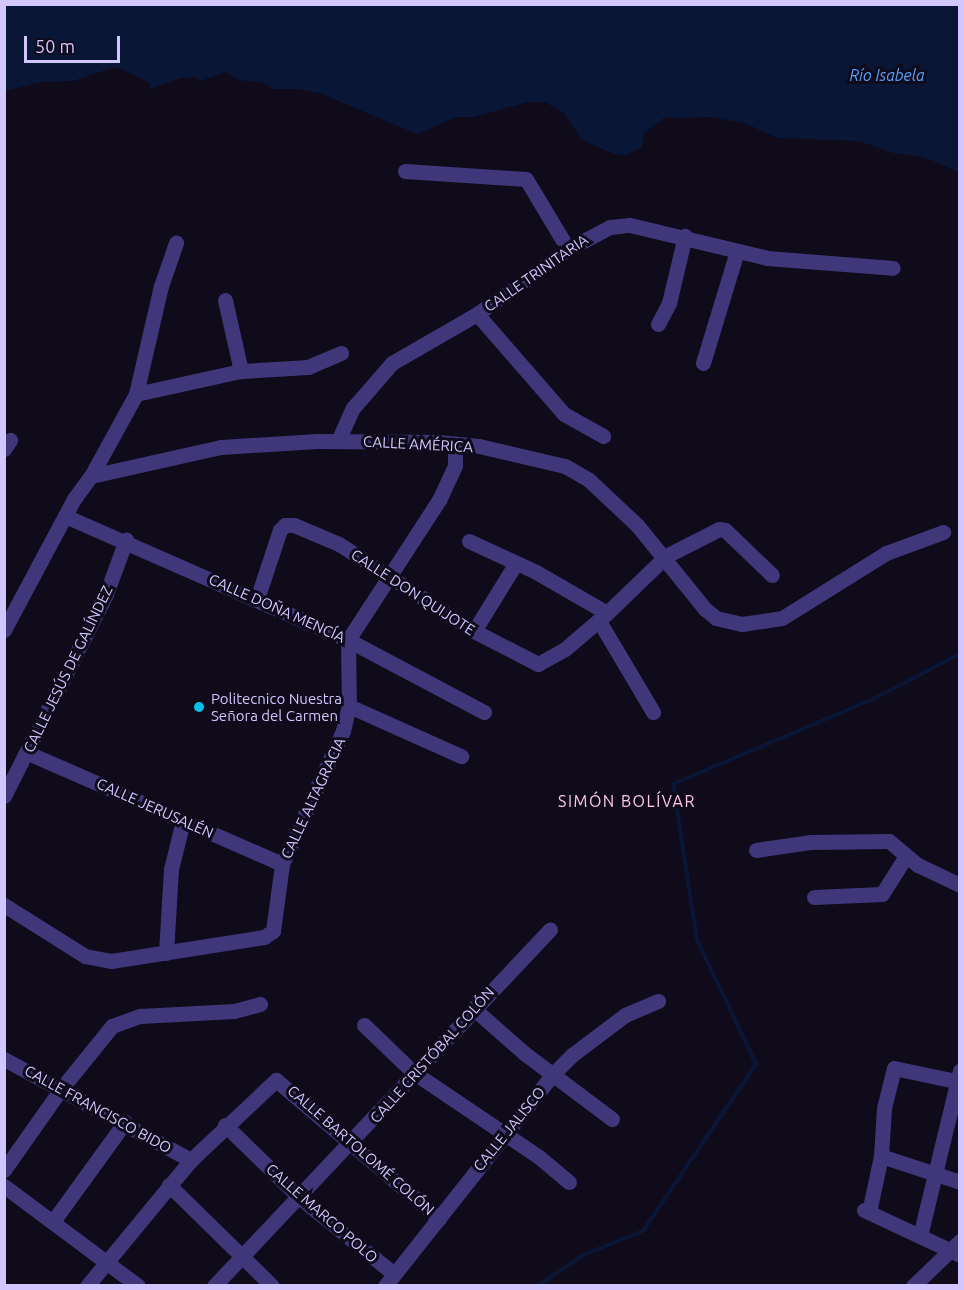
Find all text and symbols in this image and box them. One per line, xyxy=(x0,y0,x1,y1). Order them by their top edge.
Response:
scale bar xyxy=(27,24,123,62)
text: 50 m xyxy=(35,36,75,56)
water label: Río Isabela xyxy=(849,65,925,85)
street label: CALLE TRINITARIA xyxy=(481,230,591,316)
street label: CALLE AMÉRICA xyxy=(363,432,473,456)
street label: CALLE DON QUIJOTE xyxy=(348,545,478,639)
street label: CALLE DOÑA MENCÍA xyxy=(206,570,348,646)
street label: CALLE JESÚS DE GALÍNDEZ xyxy=(20,583,116,755)
place label: Politecnico Nuestra Señora del Carmen xyxy=(211,689,342,724)
marker: Politecnico Nuestra Señora del Carmen xyxy=(192,700,206,714)
street label: CALLE ALTAGRACIA xyxy=(277,735,349,861)
street label: CALLE JERUSALÉN xyxy=(94,774,216,842)
district label: SIMÓN BOLÍVAR xyxy=(558,791,696,811)
street label: CALLE CRISTÓBAL COLÓN xyxy=(366,983,498,1127)
street label: CALLE FRANCISCO BIDO xyxy=(21,1061,175,1157)
street label: CALLE BARTOLOMÉ COLÓN xyxy=(284,1081,438,1219)
street label: CALLE JALISCO xyxy=(469,1083,549,1175)
street label: CALLE MARCO POLO xyxy=(263,1160,381,1266)

